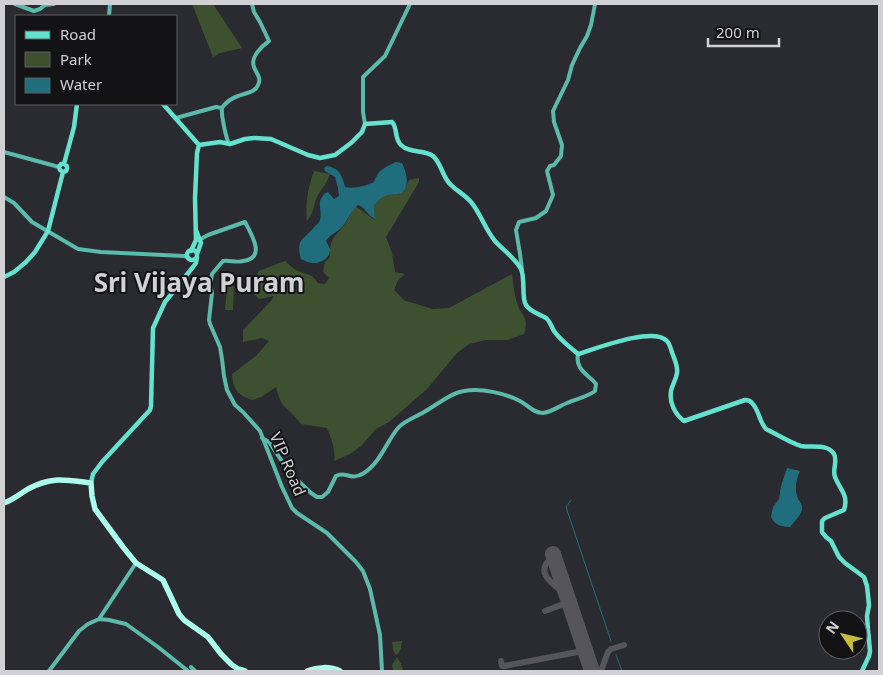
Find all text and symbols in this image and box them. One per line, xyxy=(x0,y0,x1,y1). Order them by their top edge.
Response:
legend xyxy=(15,15,178,105)
scale bar xyxy=(708,15,779,47)
text: 200 m xyxy=(716,22,760,42)
text: Road xyxy=(60,24,96,44)
text: Park xyxy=(60,49,92,69)
text: Water xyxy=(60,74,102,94)
district label: Sri Vijaya Puram xyxy=(94,264,304,300)
street label: VIP Road xyxy=(265,429,311,499)
north arrow xyxy=(818,610,868,660)
text: N xyxy=(821,617,843,637)

